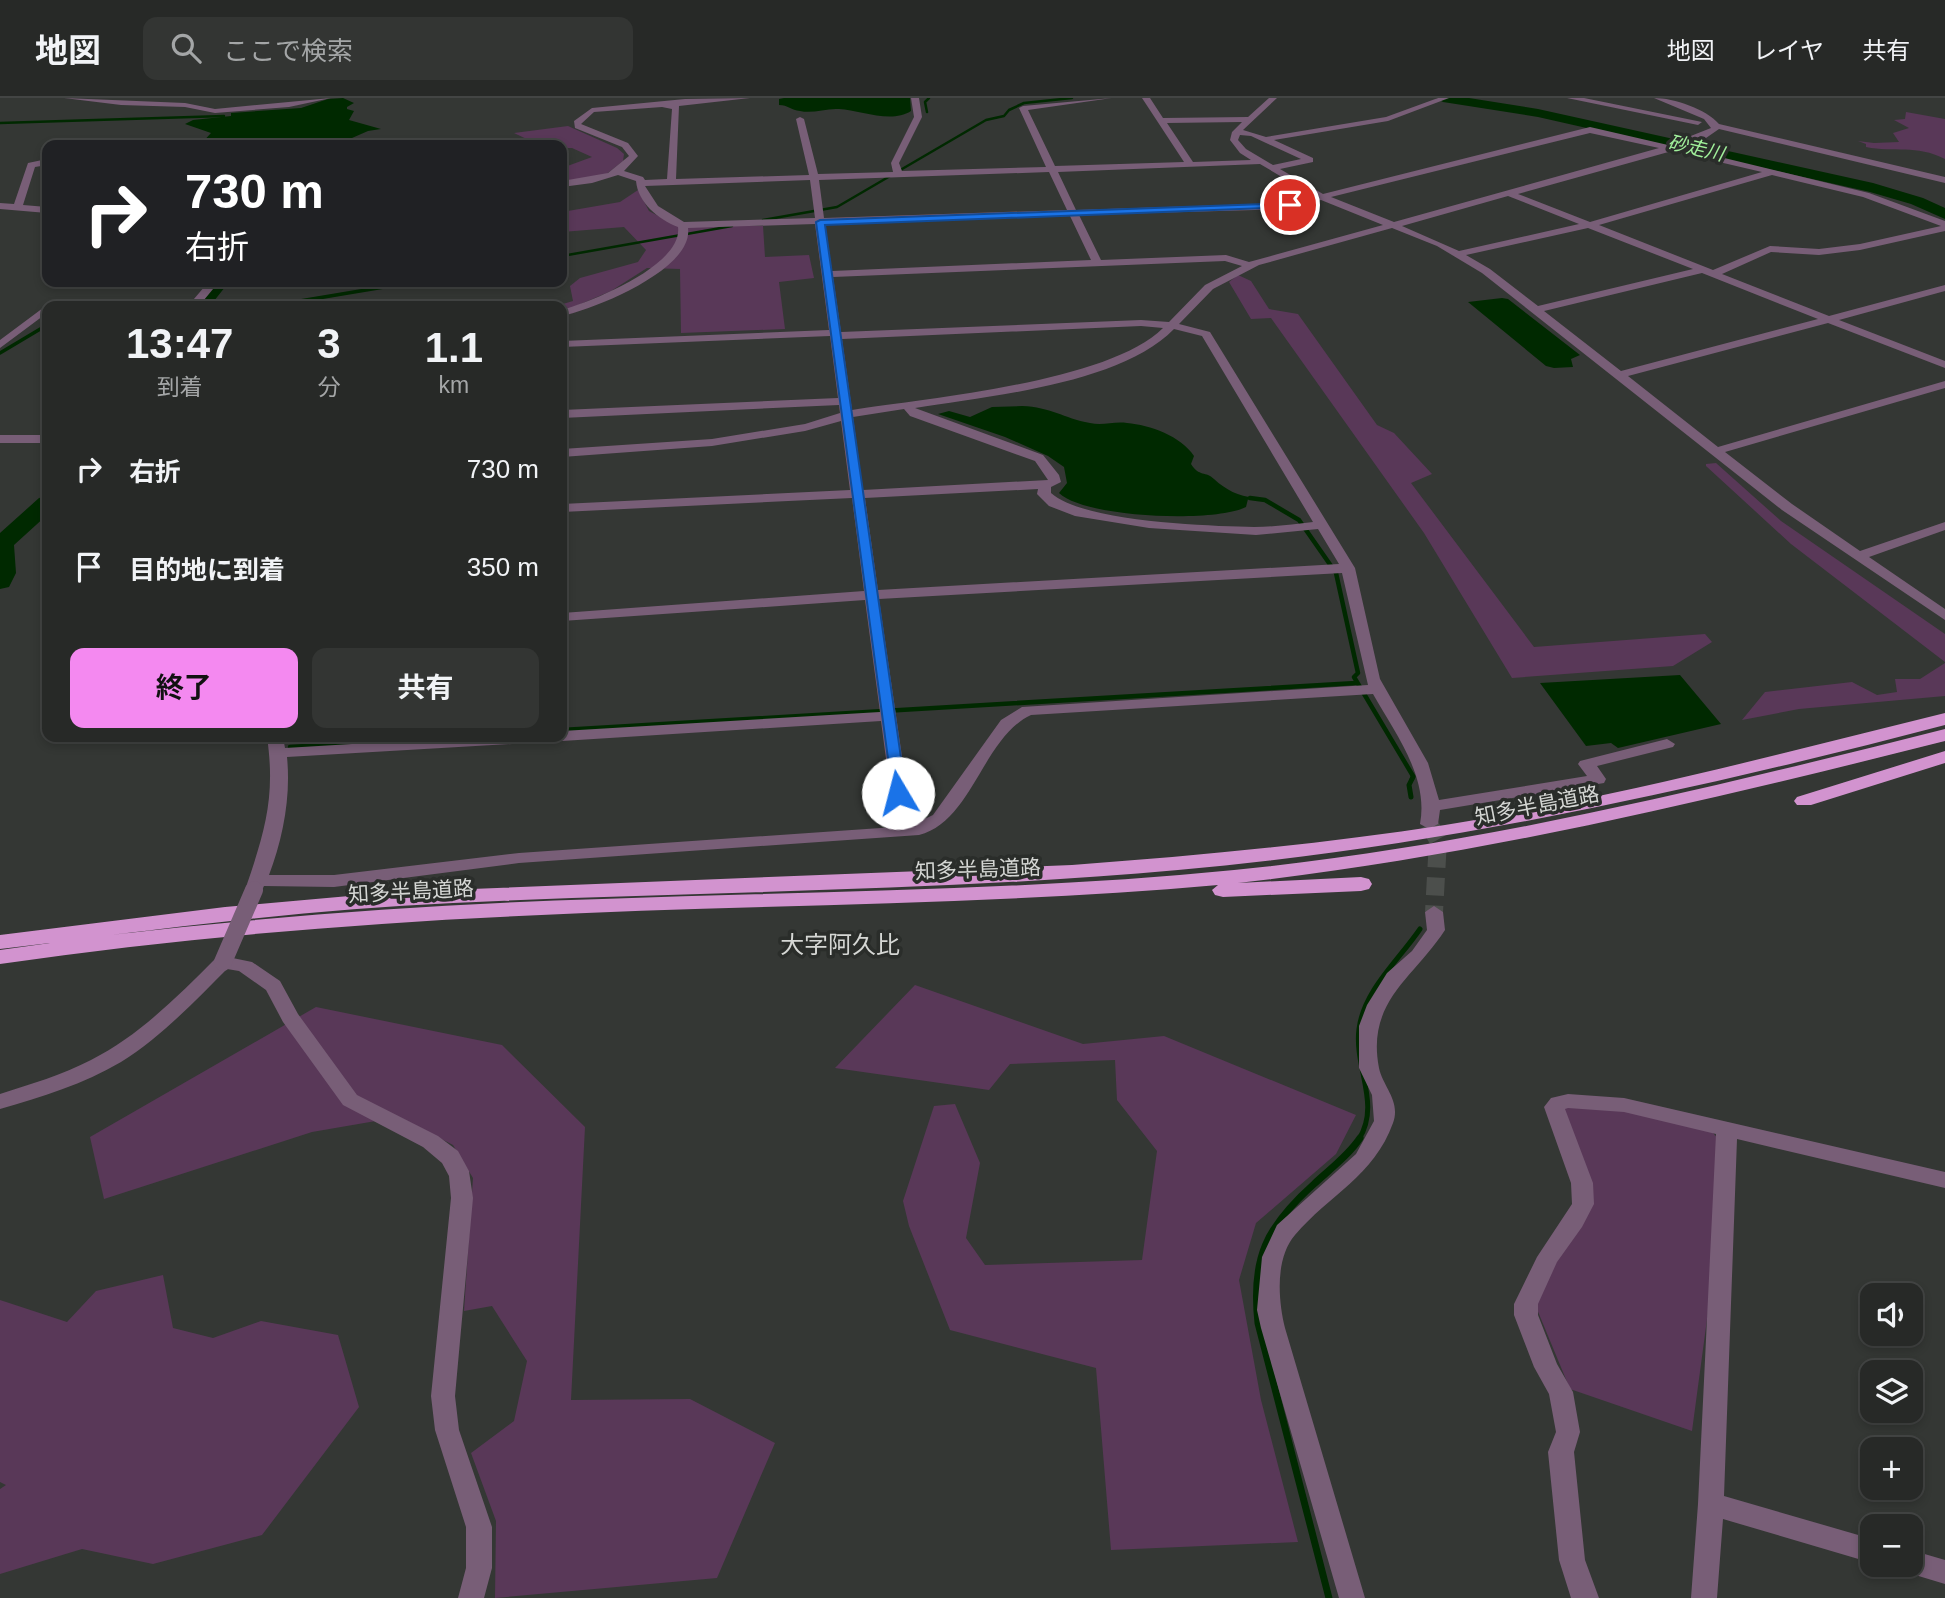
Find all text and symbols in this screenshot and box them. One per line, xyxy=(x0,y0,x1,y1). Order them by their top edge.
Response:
search box xyxy=(143,17,633,80)
icon: search xyxy=(167,29,205,67)
text: 地図 xyxy=(35,32,101,69)
text: ここで検索 xyxy=(223,36,353,66)
text: 地図 xyxy=(1667,37,1715,64)
text: レイヤ xyxy=(1753,37,1824,64)
text: 共有 xyxy=(1862,37,1910,64)
water label: 砂走川 xyxy=(1666,131,1728,165)
text: 730 m xyxy=(185,164,324,218)
icon: right xyxy=(70,168,161,259)
pin xyxy=(1260,175,1320,235)
icon: arrive xyxy=(1271,186,1309,224)
text: 右折 xyxy=(185,229,249,265)
text: 13:47 xyxy=(126,320,233,367)
text: 3 xyxy=(317,320,341,367)
text: 1.1 xyxy=(425,324,483,371)
text: km xyxy=(439,372,469,398)
text: 到着 xyxy=(157,374,203,400)
text: 分 xyxy=(318,374,341,400)
icon: right xyxy=(70,450,108,488)
text: 730 m xyxy=(467,454,539,484)
text: 右折 xyxy=(129,457,181,487)
icon: arrive xyxy=(70,548,108,586)
text: 350 m xyxy=(467,552,539,582)
text: 目的地に到着 xyxy=(129,555,285,585)
button: 終了 xyxy=(70,648,298,728)
button: 共有 xyxy=(312,648,539,728)
position arrow xyxy=(861,756,935,830)
street label: 知多半島道路 xyxy=(1473,782,1601,828)
street label: 知多半島道路 xyxy=(915,855,1041,883)
street label: 知多半島道路 xyxy=(347,876,475,906)
district label: 大字阿久比 xyxy=(780,931,900,958)
map controls xyxy=(1860,1283,1923,1577)
button: sound xyxy=(1860,1283,1923,1346)
button: layers xyxy=(1860,1360,1923,1423)
button: + xyxy=(1860,1437,1923,1500)
button: − xyxy=(1860,1514,1923,1577)

